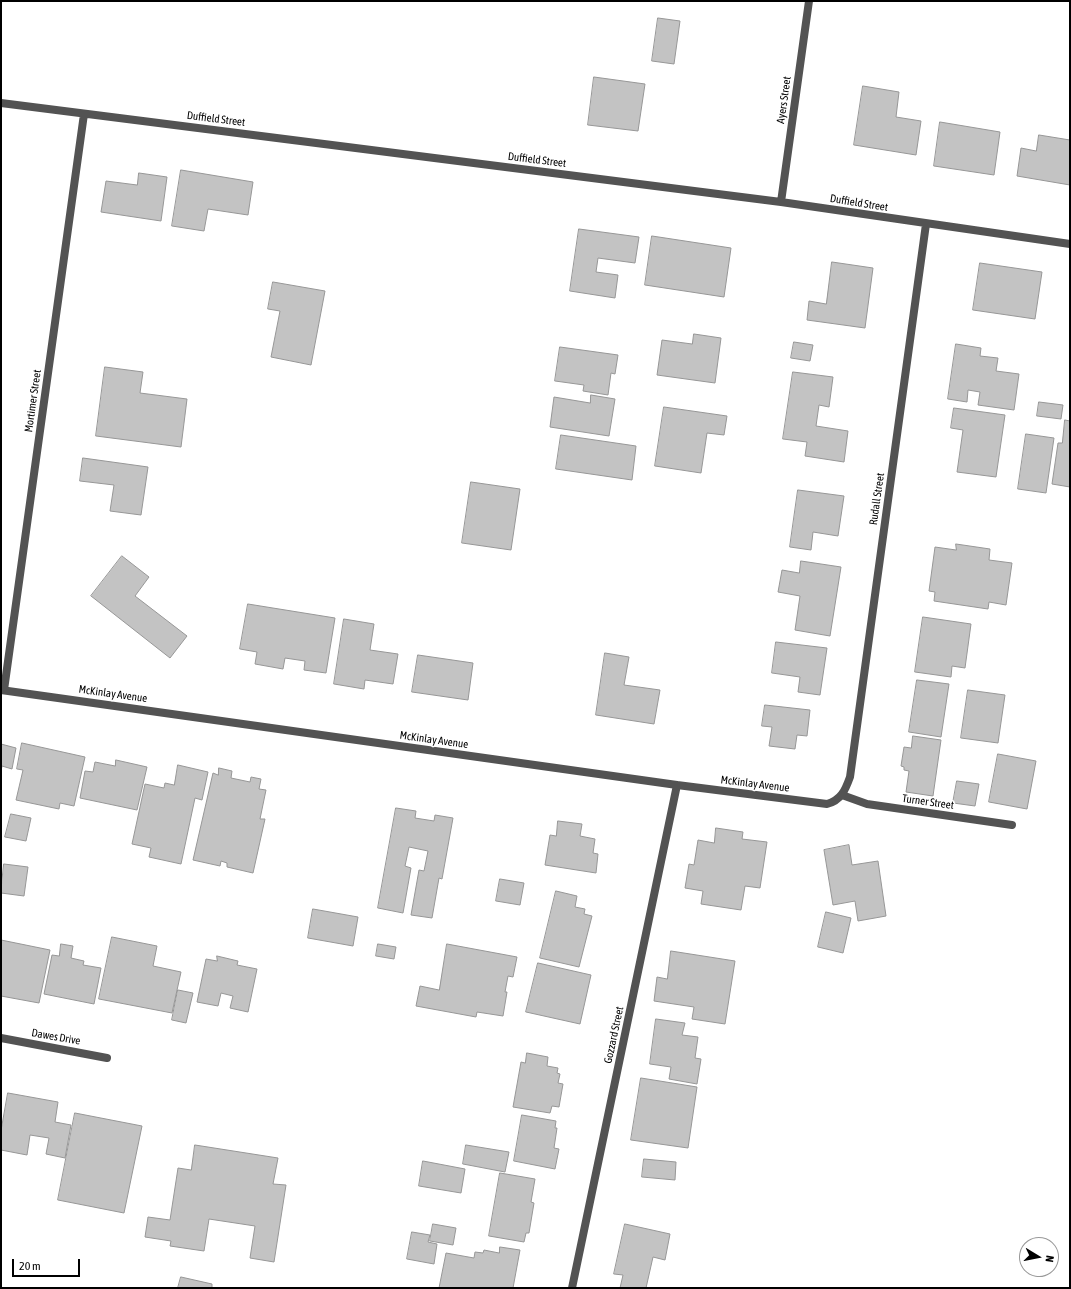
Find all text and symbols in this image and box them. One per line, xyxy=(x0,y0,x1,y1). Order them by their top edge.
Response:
street label: Ayers Street xyxy=(774,76,794,124)
street label: Duffield Street xyxy=(186,109,246,129)
street label: Duffield Street xyxy=(507,150,567,170)
street label: Duffield Street xyxy=(829,192,889,214)
street label: Mortimer Street xyxy=(22,369,44,433)
street label: Rudall Street xyxy=(867,472,887,526)
street label: McKinlay Avenue xyxy=(78,683,148,705)
street label: McKinlay Avenue xyxy=(399,729,469,751)
street label: McKinlay Avenue xyxy=(720,773,790,795)
street label: Turner Street xyxy=(901,792,955,812)
street label: Gozzard Street xyxy=(602,1005,626,1065)
street label: Dawes Drive xyxy=(30,1026,82,1048)
north arrow xyxy=(1019,1237,1059,1277)
scale bar xyxy=(14,1251,82,1277)
text: N xyxy=(1043,1255,1056,1263)
text: 20 m xyxy=(19,1259,41,1273)

